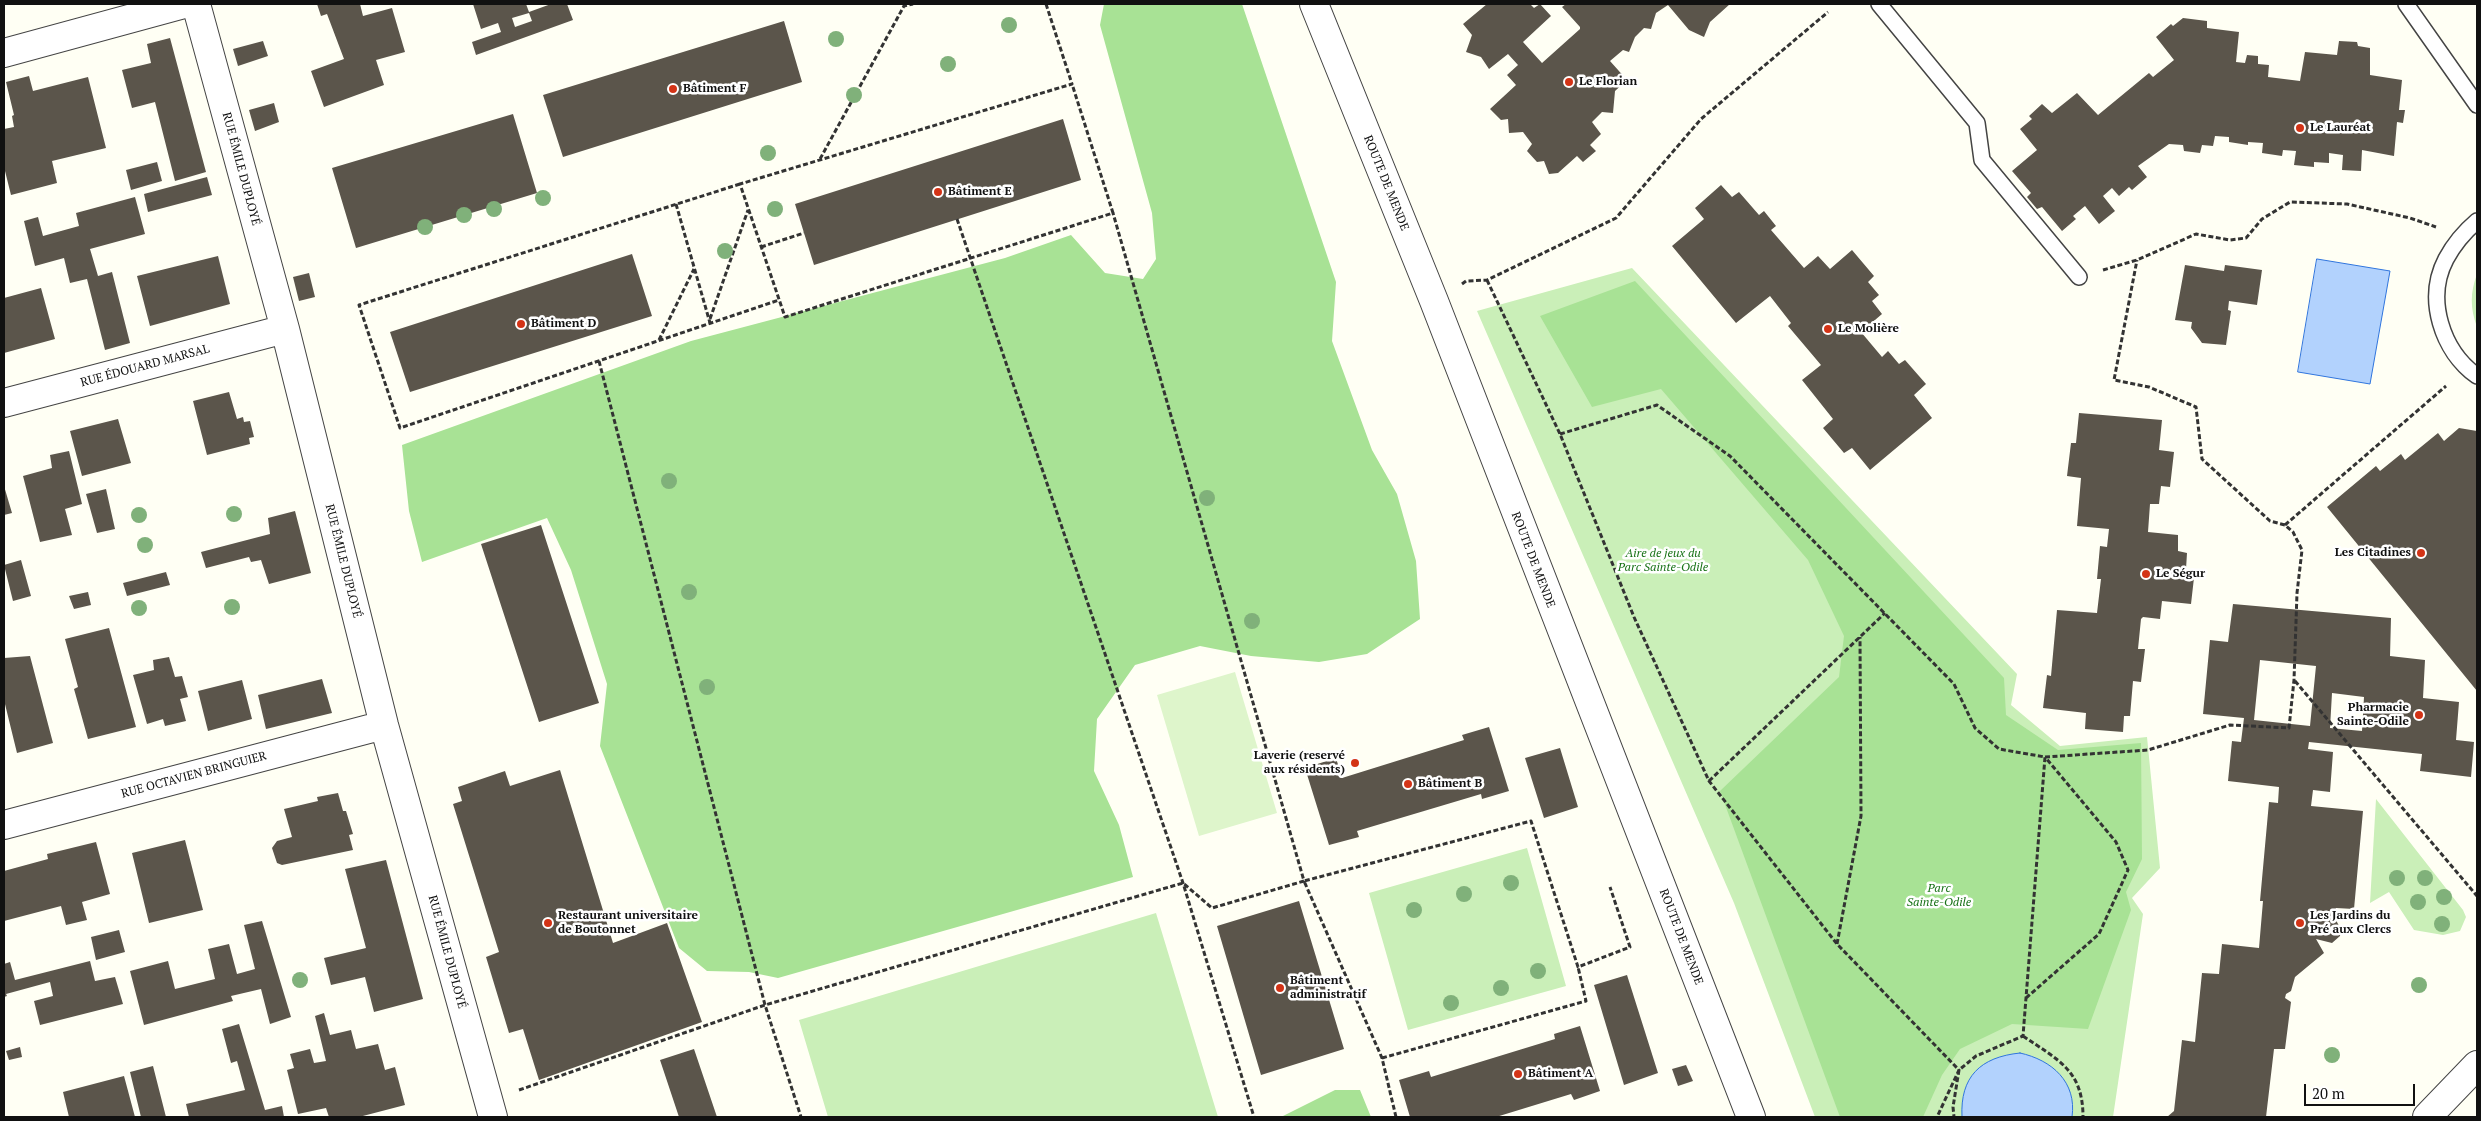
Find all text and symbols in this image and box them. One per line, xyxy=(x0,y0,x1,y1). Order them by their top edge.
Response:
place label: Le Florian xyxy=(1579,75,1637,89)
marker: Le Florian xyxy=(1563,76,1575,88)
place label: Bâtiment F xyxy=(683,82,746,96)
marker: Bâtiment F xyxy=(667,83,679,95)
street label: RUE ÉMILE DUPLOYÉ xyxy=(219,111,263,227)
place label: Le Lauréat xyxy=(2310,121,2371,135)
marker: Le Lauréat xyxy=(2294,122,2306,134)
street label: ROUTE DE MENDE xyxy=(1360,133,1412,233)
place label: Bâtiment E xyxy=(948,185,1012,199)
marker: Bâtiment E xyxy=(932,186,944,198)
place label: Bâtiment D xyxy=(531,317,596,331)
marker: Bâtiment D xyxy=(515,318,527,330)
place label: Le Molière xyxy=(1838,322,1899,336)
marker: Le Molière xyxy=(1822,323,1834,335)
street label: RUE ÉDOUARD MARSAL xyxy=(79,342,211,390)
street label: RUE ÉMILE DUPLOYÉ xyxy=(322,503,364,619)
street label: ROUTE DE MENDE xyxy=(1508,510,1558,610)
place label: Les Citadines xyxy=(2335,546,2411,560)
park label: Aire de jeux du Parc Sainte-Odile xyxy=(1618,547,1708,575)
marker: Les Citadines xyxy=(2415,547,2427,559)
place label: Le Ségur xyxy=(2156,567,2205,581)
marker: Le Ségur xyxy=(2140,568,2152,580)
place label: Pharmacie Sainte-Odile xyxy=(2337,701,2409,729)
marker: Pharmacie Sainte-Odile xyxy=(2413,709,2425,721)
street label: RUE OCTAVIEN BRINGUIER xyxy=(120,749,268,801)
place label: Laverie (reservé aux résidents) xyxy=(1254,749,1345,777)
marker: Laverie (reservé aux résidents) xyxy=(1349,757,1361,769)
place label: Bâtiment B xyxy=(1418,777,1482,791)
marker: Bâtiment B xyxy=(1402,778,1414,790)
park label: Parc Sainte-Odile xyxy=(1907,882,1971,910)
street label: ROUTE DE MENDE xyxy=(1656,887,1706,987)
street label: RUE ÉMILE DUPLOYÉ xyxy=(425,894,469,1010)
place label: Restaurant universitaire de Boutonnet xyxy=(558,909,698,937)
place label: Les Jardins du Pré aux Clercs xyxy=(2310,909,2391,937)
marker: Restaurant universitaire de Boutonnet xyxy=(542,917,554,929)
marker: Les Jardins du Pré aux Clercs xyxy=(2294,917,2306,929)
place label: Bâtiment administratif xyxy=(1290,974,1366,1002)
marker: Bâtiment administratif xyxy=(1274,982,1286,994)
place label: Bâtiment A xyxy=(1528,1067,1593,1081)
marker: Bâtiment A xyxy=(1512,1068,1524,1080)
scale bar xyxy=(2306,1074,2417,1106)
text: 20 m xyxy=(2312,1083,2345,1103)

